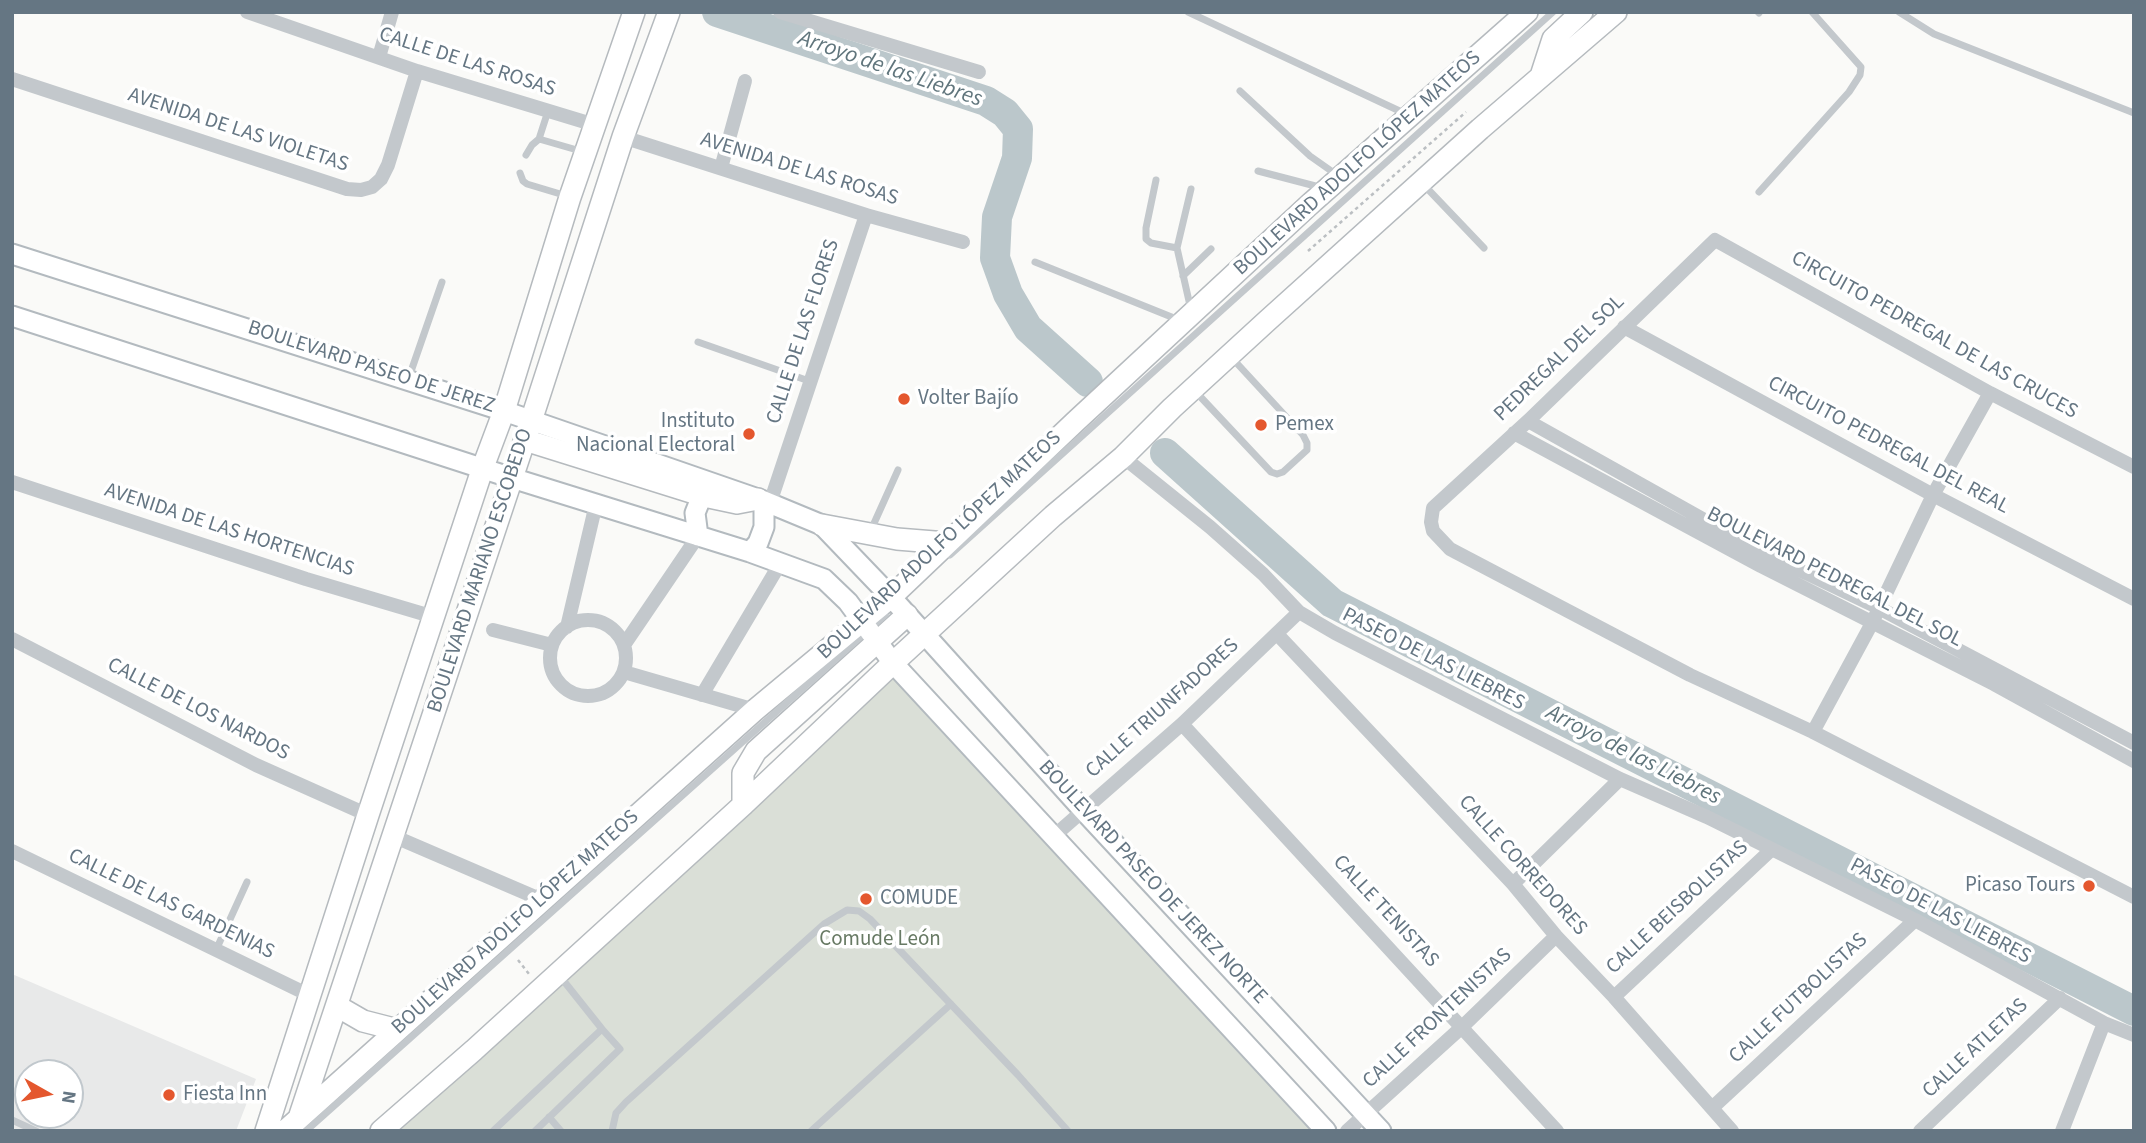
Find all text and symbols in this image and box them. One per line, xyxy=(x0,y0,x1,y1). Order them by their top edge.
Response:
street label: CALLE DE LAS ROSAS xyxy=(376,23,558,103)
water label: Arroyo de las Liebres xyxy=(794,26,986,114)
street label: BOULEVARD ADOLFO LÓPEZ MATEOS xyxy=(1229,46,1487,282)
street label: AVENIDA DE LAS VIOLETAS xyxy=(125,83,351,179)
street label: AVENIDA DE LAS ROSAS xyxy=(697,128,901,212)
street label: CALLE DE LAS FLORES xyxy=(762,237,846,427)
street label: CIRCUITO PEDREGAL DE LAS CRUCES xyxy=(1786,247,2082,425)
street label: PEDREGAL DEL SOL xyxy=(1490,290,1630,428)
street label: BOULEVARD PASEO DE JEREZ xyxy=(244,316,498,420)
street label: CIRCUITO PEDREGAL DEL REAL xyxy=(1763,372,2013,520)
place label: Volter Bajío xyxy=(918,386,1019,412)
marker: Volter Bajío xyxy=(896,391,912,407)
place label: Instituto Nacional Electoral xyxy=(576,409,735,459)
place label: Pemex xyxy=(1275,412,1334,438)
marker: Pemex xyxy=(1253,417,1269,433)
street label: BOULEVARD MARIANO ESCOBEDO xyxy=(423,426,539,716)
marker: Instituto Nacional Electoral xyxy=(741,426,757,442)
street label: BOULEVARD ADOLFO LÓPEZ MATEOS xyxy=(813,426,1067,666)
street label: AVENIDA DE LAS HORTENCIAS xyxy=(101,479,357,583)
street label: BOULEVARD PEDREGAL DEL SOL xyxy=(1702,502,1966,654)
street label: PASEO DE LAS LIEBRES xyxy=(1338,603,1528,717)
street label: CALLE TRIUNFADORES xyxy=(1081,634,1245,784)
street label: CALLE DE LOS NARDOS xyxy=(103,653,293,767)
water label: Arroyo de las Liebres xyxy=(1541,700,1725,812)
street label: BOULEVARD PASEO DE JEREZ NORTE xyxy=(1032,756,1272,1010)
street label: CALLE CORREDORES xyxy=(1452,791,1592,941)
street label: BOULEVARD ADOLFO LÓPEZ MATEOS xyxy=(387,805,645,1041)
street label: CALLE BEISBOLISTAS xyxy=(1602,836,1754,980)
street label: CALLE DE LAS GARDENIAS xyxy=(64,844,278,966)
street label: CALLE TENISTAS xyxy=(1327,851,1443,973)
street label: PASEO DE LAS LIEBRES xyxy=(1845,854,2035,970)
place label: Picaso Tours xyxy=(1965,873,2075,899)
marker: Picaso Tours xyxy=(2081,878,2097,894)
place label: COMUDE xyxy=(880,886,958,912)
marker: COMUDE xyxy=(858,891,874,907)
park label: Comude León xyxy=(819,927,941,953)
street label: CALLE FUTBOLISTAS xyxy=(1725,928,1873,1070)
street label: CALLE FRONTENISTAS xyxy=(1358,944,1518,1094)
street label: CALLE ATLETAS xyxy=(1918,994,2034,1104)
north arrow xyxy=(14,1059,84,1129)
place label: Fiesta Inn xyxy=(183,1082,267,1108)
marker: Fiesta Inn xyxy=(161,1087,177,1103)
text: N xyxy=(54,1089,83,1105)

